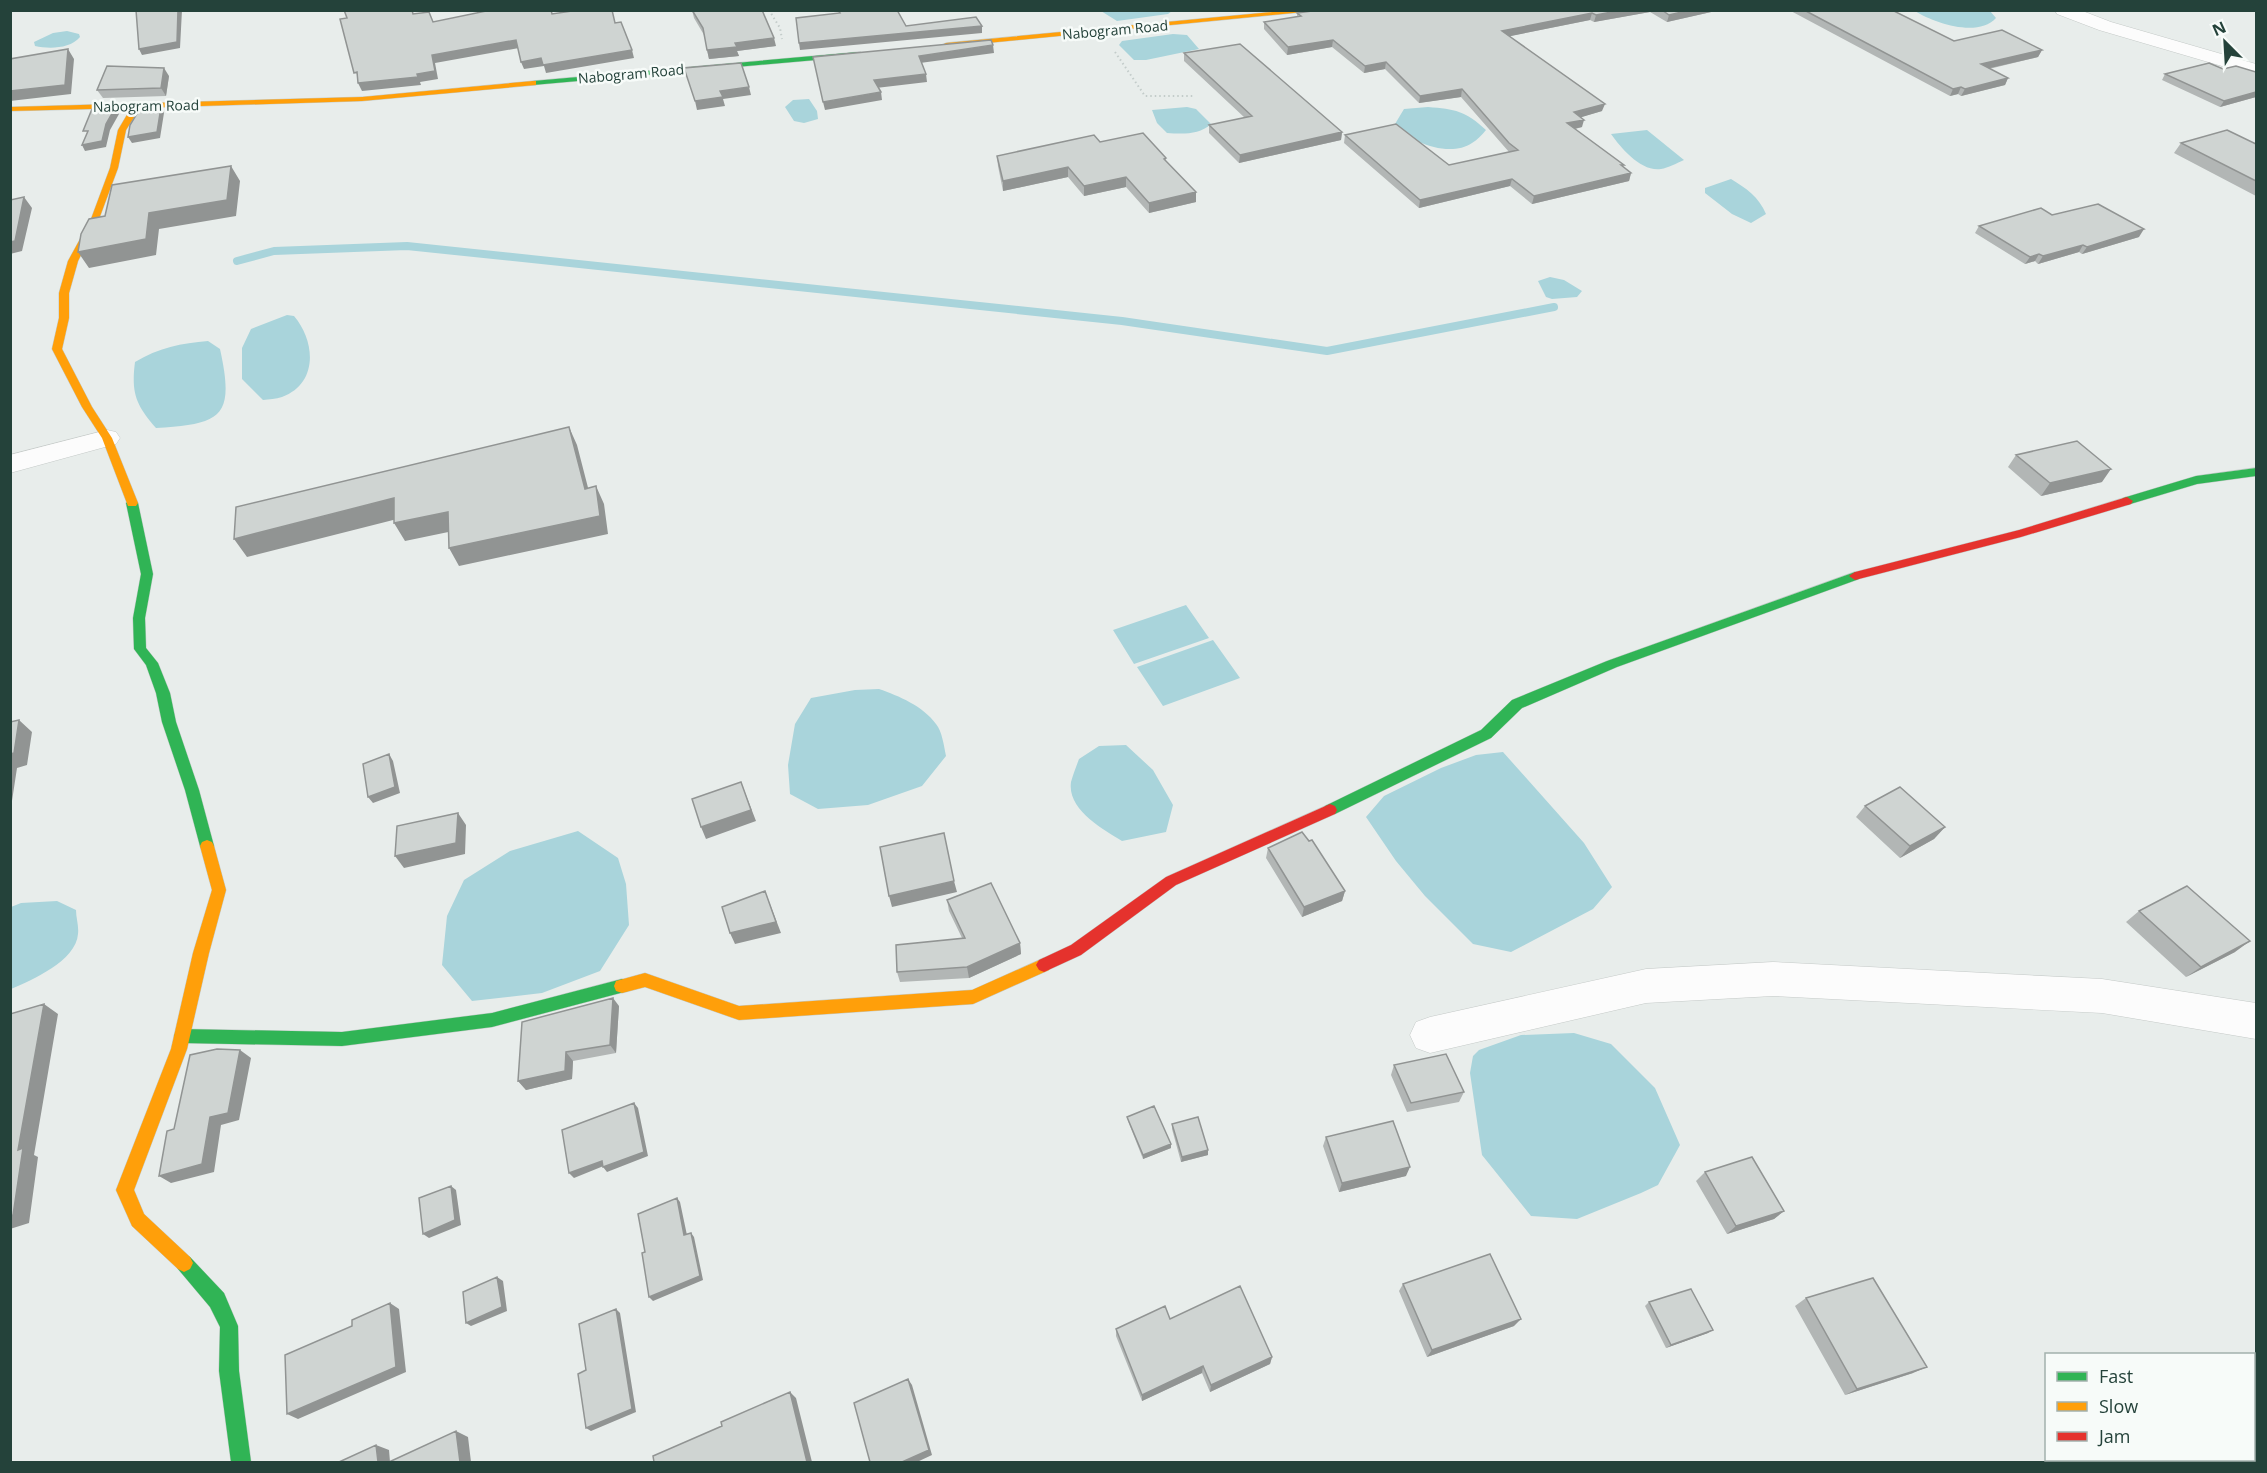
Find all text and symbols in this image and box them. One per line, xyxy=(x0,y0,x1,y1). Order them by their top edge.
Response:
north arrow xyxy=(2195,12,2255,72)
street label: Nabogram Road xyxy=(1061,15,1169,44)
text: N xyxy=(2208,16,2229,41)
street label: Nabogram Road xyxy=(577,59,685,88)
street label: Nabogram Road xyxy=(93,95,199,116)
legend xyxy=(2045,1353,2255,1461)
text: Fast xyxy=(2099,1364,2133,1388)
text: Slow xyxy=(2099,1394,2138,1418)
text: Jam xyxy=(2097,1424,2131,1448)

